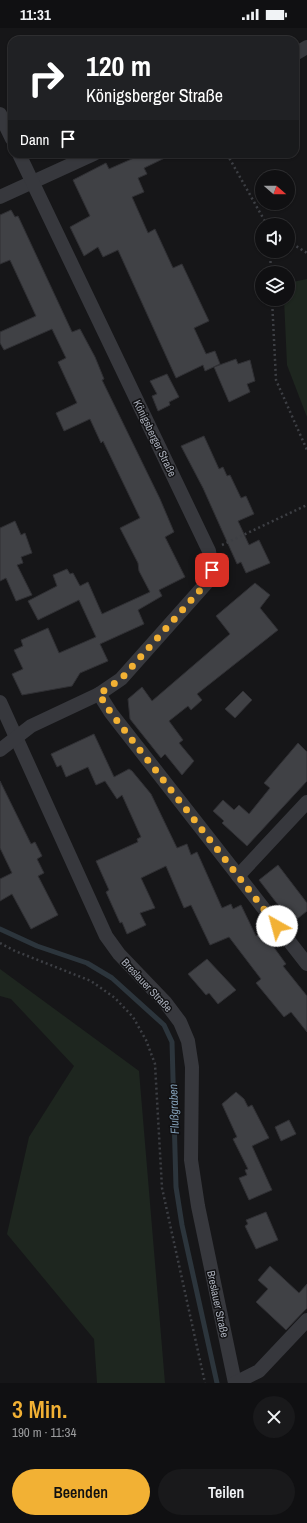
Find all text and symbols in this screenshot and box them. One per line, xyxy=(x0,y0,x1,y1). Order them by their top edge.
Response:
text: 11:31 xyxy=(20,4,51,25)
text: 120 m xyxy=(86,47,151,85)
icon: right xyxy=(20,52,72,104)
text: Königsberger Straße xyxy=(86,83,223,108)
icon: arrive xyxy=(57,128,79,150)
text: Dann xyxy=(20,129,49,150)
north arrow xyxy=(255,170,295,210)
map controls xyxy=(255,170,295,306)
button: sound xyxy=(255,218,295,258)
button: layers xyxy=(255,266,295,306)
street label: Königsberger Straße xyxy=(130,397,180,479)
pin xyxy=(195,553,229,587)
icon: arrive xyxy=(201,559,223,581)
position arrow xyxy=(256,905,298,947)
street label: Breslauer Straße xyxy=(119,955,175,1015)
water label: Flußgraben xyxy=(165,1084,183,1134)
street label: Breslauer Straße xyxy=(204,1269,232,1339)
text: 3 Min. xyxy=(12,1393,67,1425)
button: close xyxy=(253,1396,295,1438)
text: 190 m · 11:34 xyxy=(12,1424,76,1441)
button: Beenden xyxy=(12,1469,150,1515)
button: Teilen xyxy=(158,1469,295,1515)

